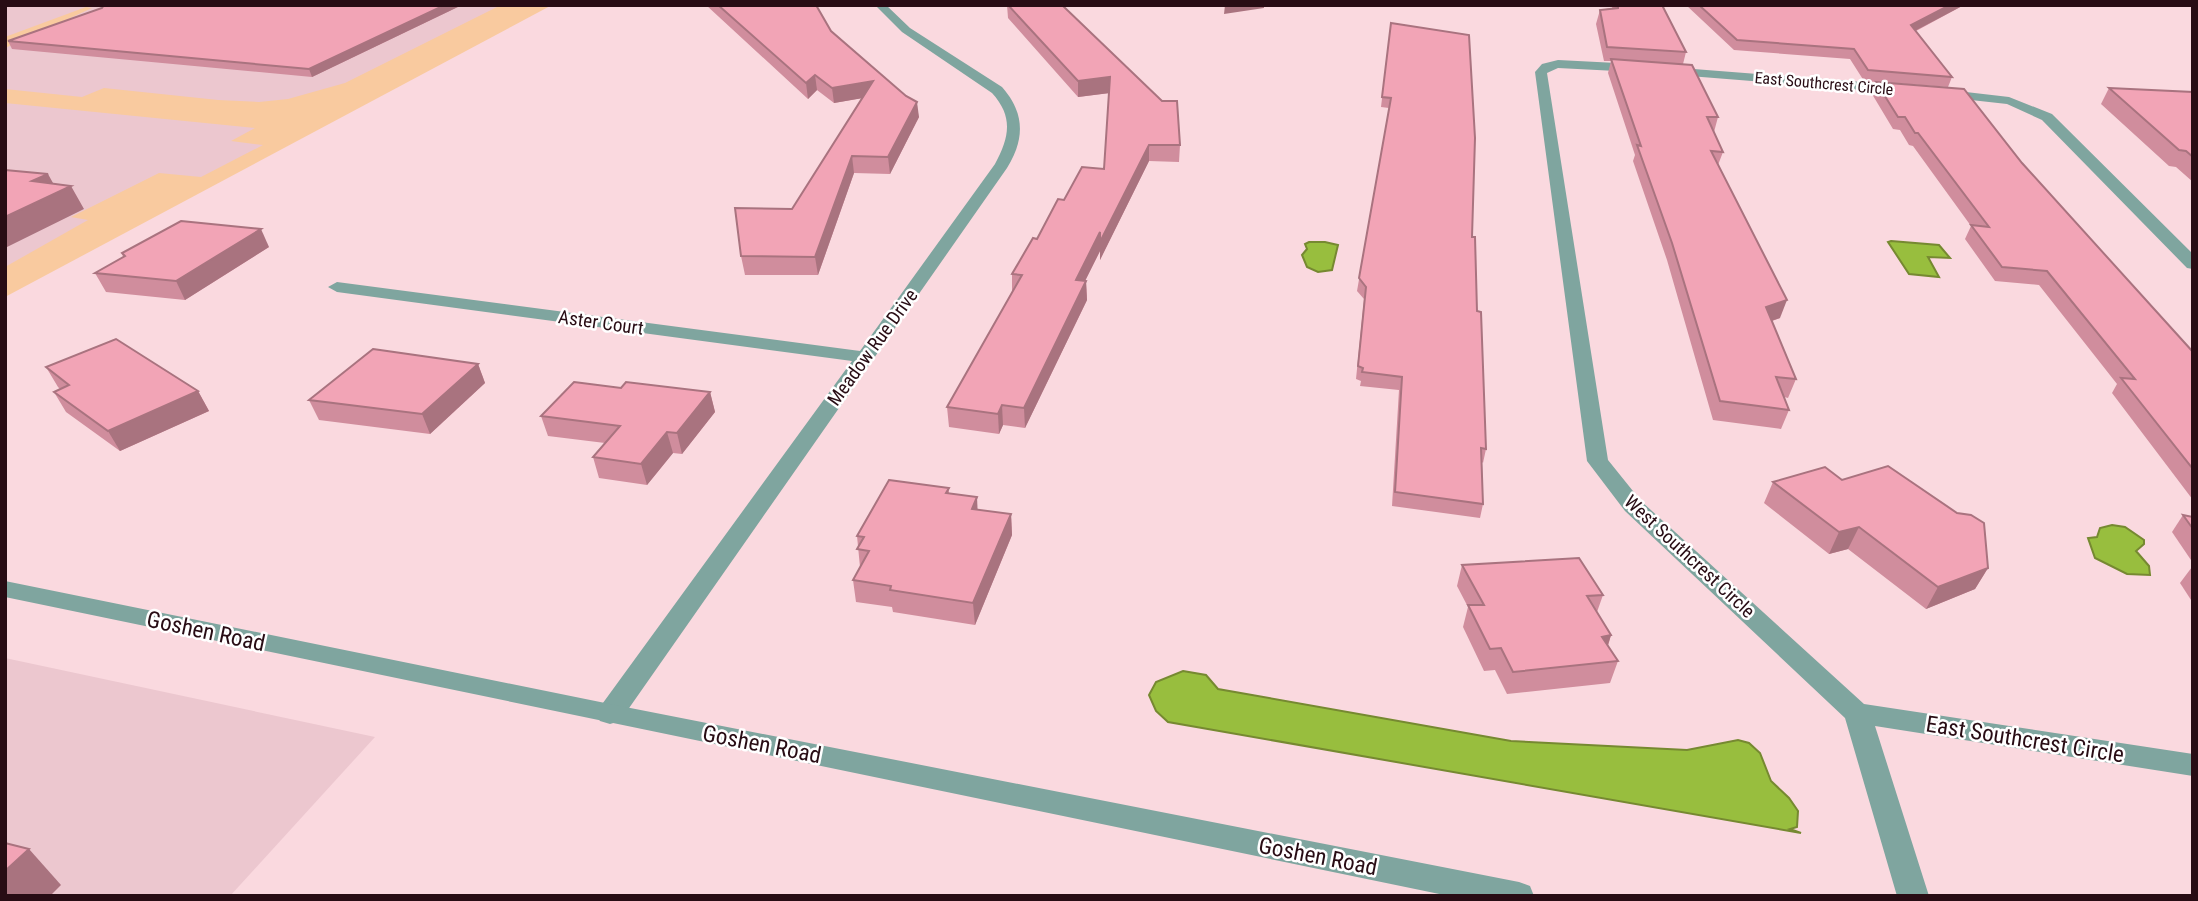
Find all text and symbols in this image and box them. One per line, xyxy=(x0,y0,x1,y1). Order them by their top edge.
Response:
street label: East Southcrest Circle xyxy=(1754,68,1894,99)
street label: Meadow Rue Drive xyxy=(822,284,922,410)
street label: Aster Court xyxy=(557,305,645,340)
street label: West Southcrest Circle xyxy=(1620,490,1760,623)
street label: Goshen Road xyxy=(144,606,267,657)
street label: East Southcrest Circle xyxy=(1924,711,2126,768)
street label: Goshen Road xyxy=(700,720,823,769)
street label: Goshen Road xyxy=(1256,832,1379,881)

